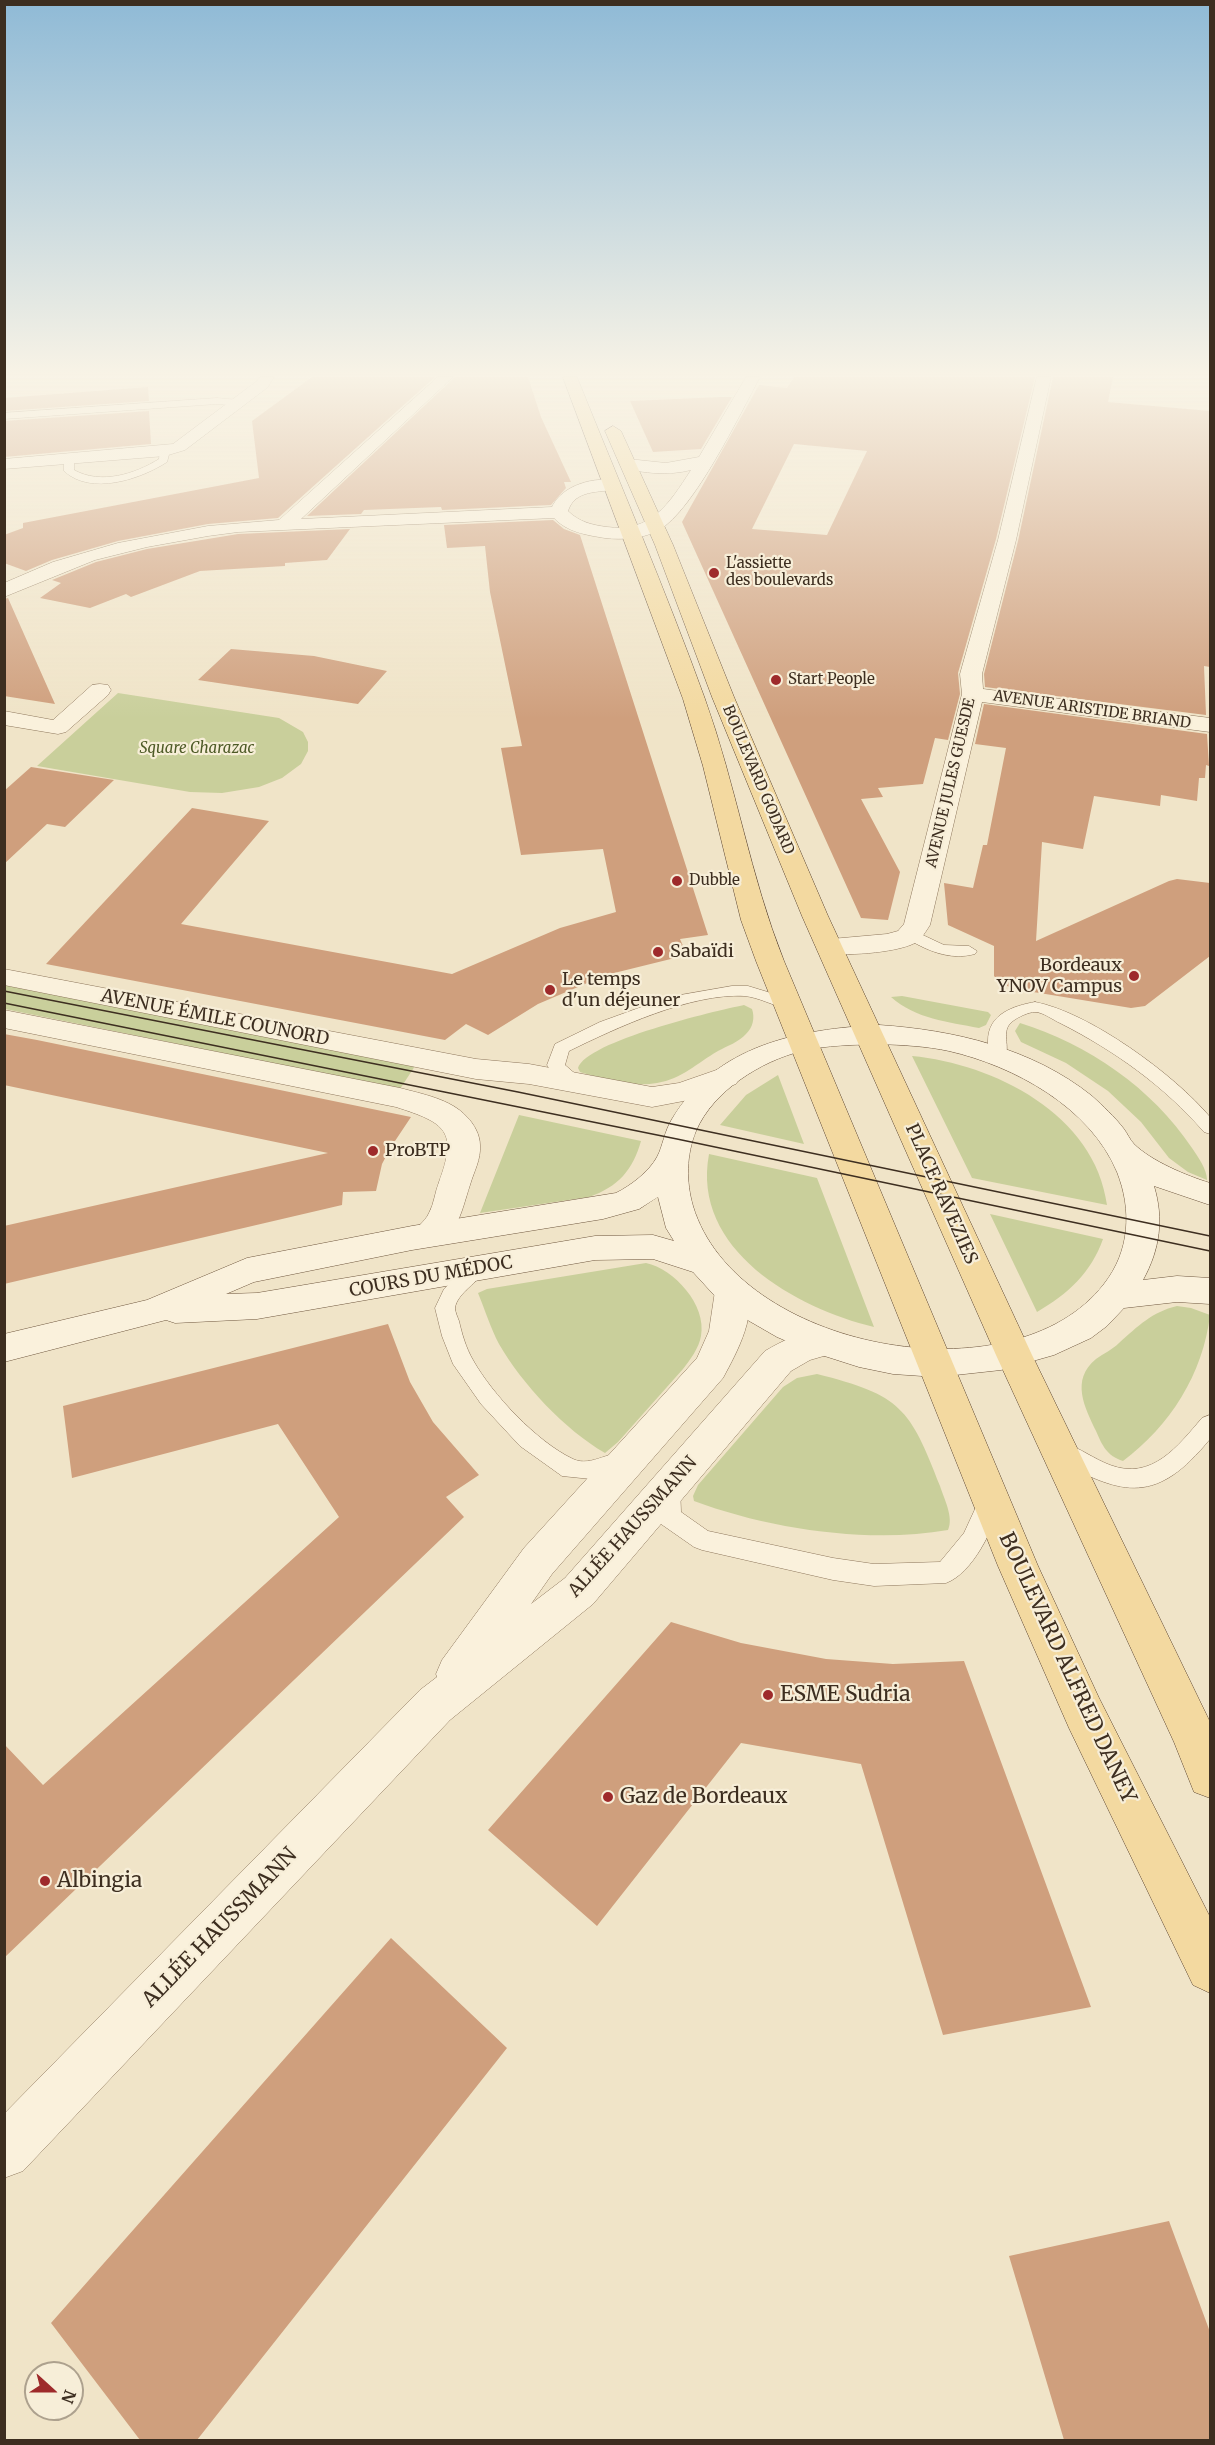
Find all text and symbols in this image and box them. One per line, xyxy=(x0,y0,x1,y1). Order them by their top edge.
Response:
place label: L'assiette des boulevards xyxy=(726,555,833,590)
marker: L'assiette des boulevards xyxy=(707,566,721,580)
place label: Start People xyxy=(788,671,875,689)
marker: Start People xyxy=(769,673,783,687)
street label: AVENUE ARISTIDE BRIAND xyxy=(992,687,1192,733)
street label: AVENUE JULES GUESDE xyxy=(923,696,979,870)
street label: BOULEVARD GODARD xyxy=(718,703,798,857)
park label: Square Charazac xyxy=(140,740,254,758)
place label: Dubble xyxy=(689,872,740,890)
marker: Dubble xyxy=(670,874,684,888)
place label: Sabaïdi xyxy=(670,941,734,963)
marker: Sabaïdi xyxy=(651,945,665,959)
place label: Bordeaux YNOV Campus xyxy=(997,955,1122,998)
place label: Le temps d'un déjeuner xyxy=(562,969,680,1012)
marker: Bordeaux YNOV Campus xyxy=(1127,969,1141,983)
marker: Le temps d'un déjeuner xyxy=(543,983,557,997)
street label: AVENUE ÉMILE COUNORD xyxy=(99,985,331,1051)
street label: PLACE RAVEZIES xyxy=(900,1120,982,1268)
place label: ProBTP xyxy=(385,1140,450,1162)
marker: ProBTP xyxy=(366,1144,380,1158)
street label: COURS DU MÉDOC xyxy=(348,1252,514,1302)
street label: ALLÉE HAUSSMANN xyxy=(564,1452,702,1602)
street label: BOULEVARD ALFRED DANEY xyxy=(993,1529,1141,1807)
place label: ESME Sudria xyxy=(780,1682,910,1708)
marker: ESME Sudria xyxy=(761,1688,775,1702)
place label: Gaz de Bordeaux xyxy=(620,1784,788,1810)
marker: Gaz de Bordeaux xyxy=(601,1790,615,1804)
street label: ALLÉE HAUSSMANN xyxy=(137,1843,303,2013)
place label: Albingia xyxy=(57,1868,142,1894)
marker: Albingia xyxy=(38,1874,52,1888)
north arrow xyxy=(24,2361,84,2421)
text: N xyxy=(57,2387,81,2406)

